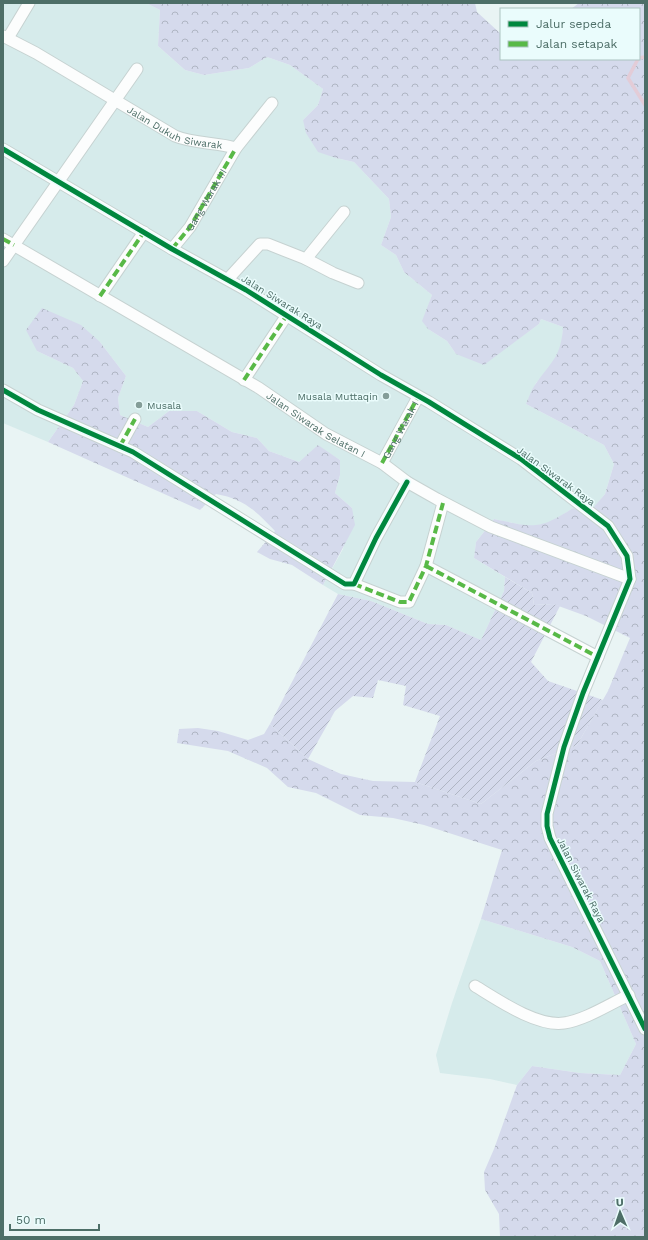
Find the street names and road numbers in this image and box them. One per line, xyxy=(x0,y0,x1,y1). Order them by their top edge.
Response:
street label: Jalan Dukuh Siwarak xyxy=(126,103,223,150)
street label: Gang Warak III xyxy=(184,167,228,233)
street label: Jalan Siwarak Raya xyxy=(239,273,325,332)
street label: Jalan Siwarak Selatan I xyxy=(265,390,367,459)
street label: Gang Warak I xyxy=(380,399,420,460)
street label: Jalan Siwarak Raya xyxy=(515,444,597,508)
street label: Jalan Siwarak Raya xyxy=(555,836,607,924)

